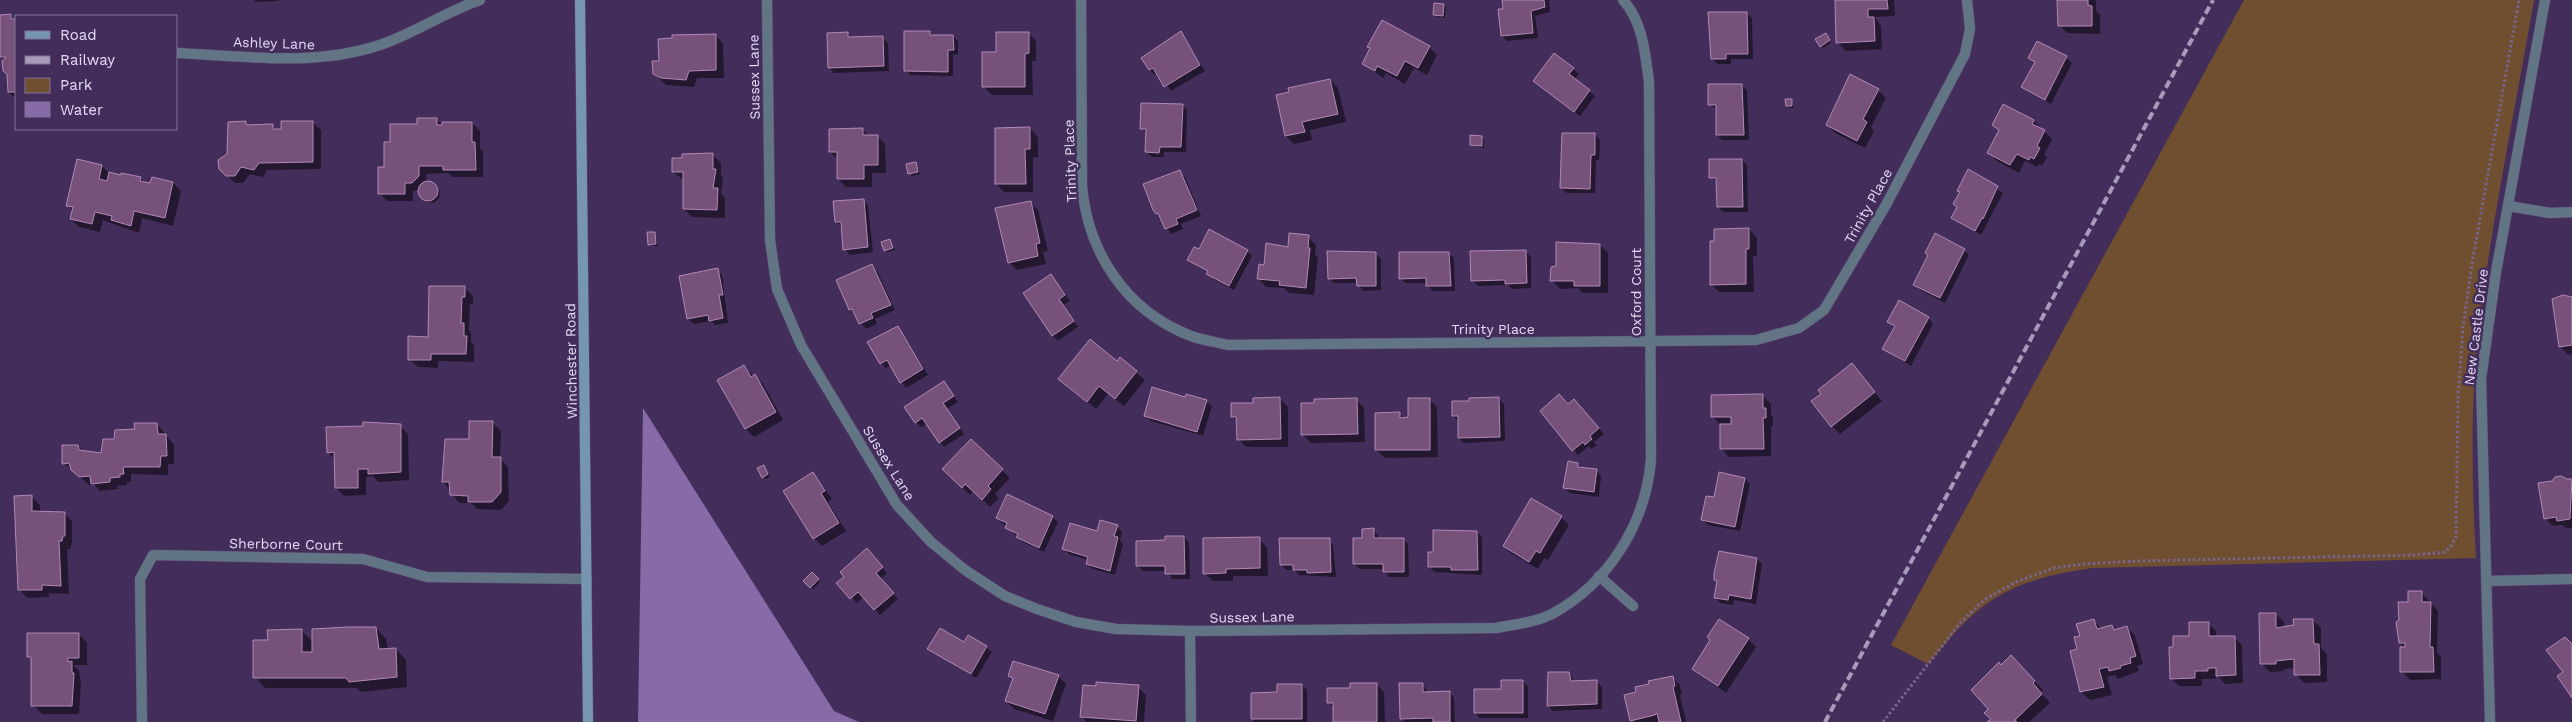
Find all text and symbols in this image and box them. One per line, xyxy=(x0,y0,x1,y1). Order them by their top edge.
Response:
legend xyxy=(15,15,178,130)
text: Road xyxy=(60,26,97,44)
street label: Ashley Lane xyxy=(233,34,315,52)
street label: Sussex Lane xyxy=(745,34,763,120)
text: Railway xyxy=(60,51,115,69)
text: Park xyxy=(60,76,93,94)
text: Water xyxy=(60,101,103,119)
street label: Trinity Place xyxy=(1061,119,1079,203)
street label: Trinity Place xyxy=(1841,166,1895,246)
street label: Oxford Court xyxy=(1628,248,1644,336)
street label: New Castle Drive xyxy=(2461,268,2491,386)
street label: Winchester Road xyxy=(562,303,580,419)
street label: Trinity Place xyxy=(1451,321,1535,337)
street label: Sussex Lane xyxy=(860,423,918,503)
street label: Sherborne Court xyxy=(229,535,343,553)
street label: Sussex Lane xyxy=(1209,608,1295,626)

